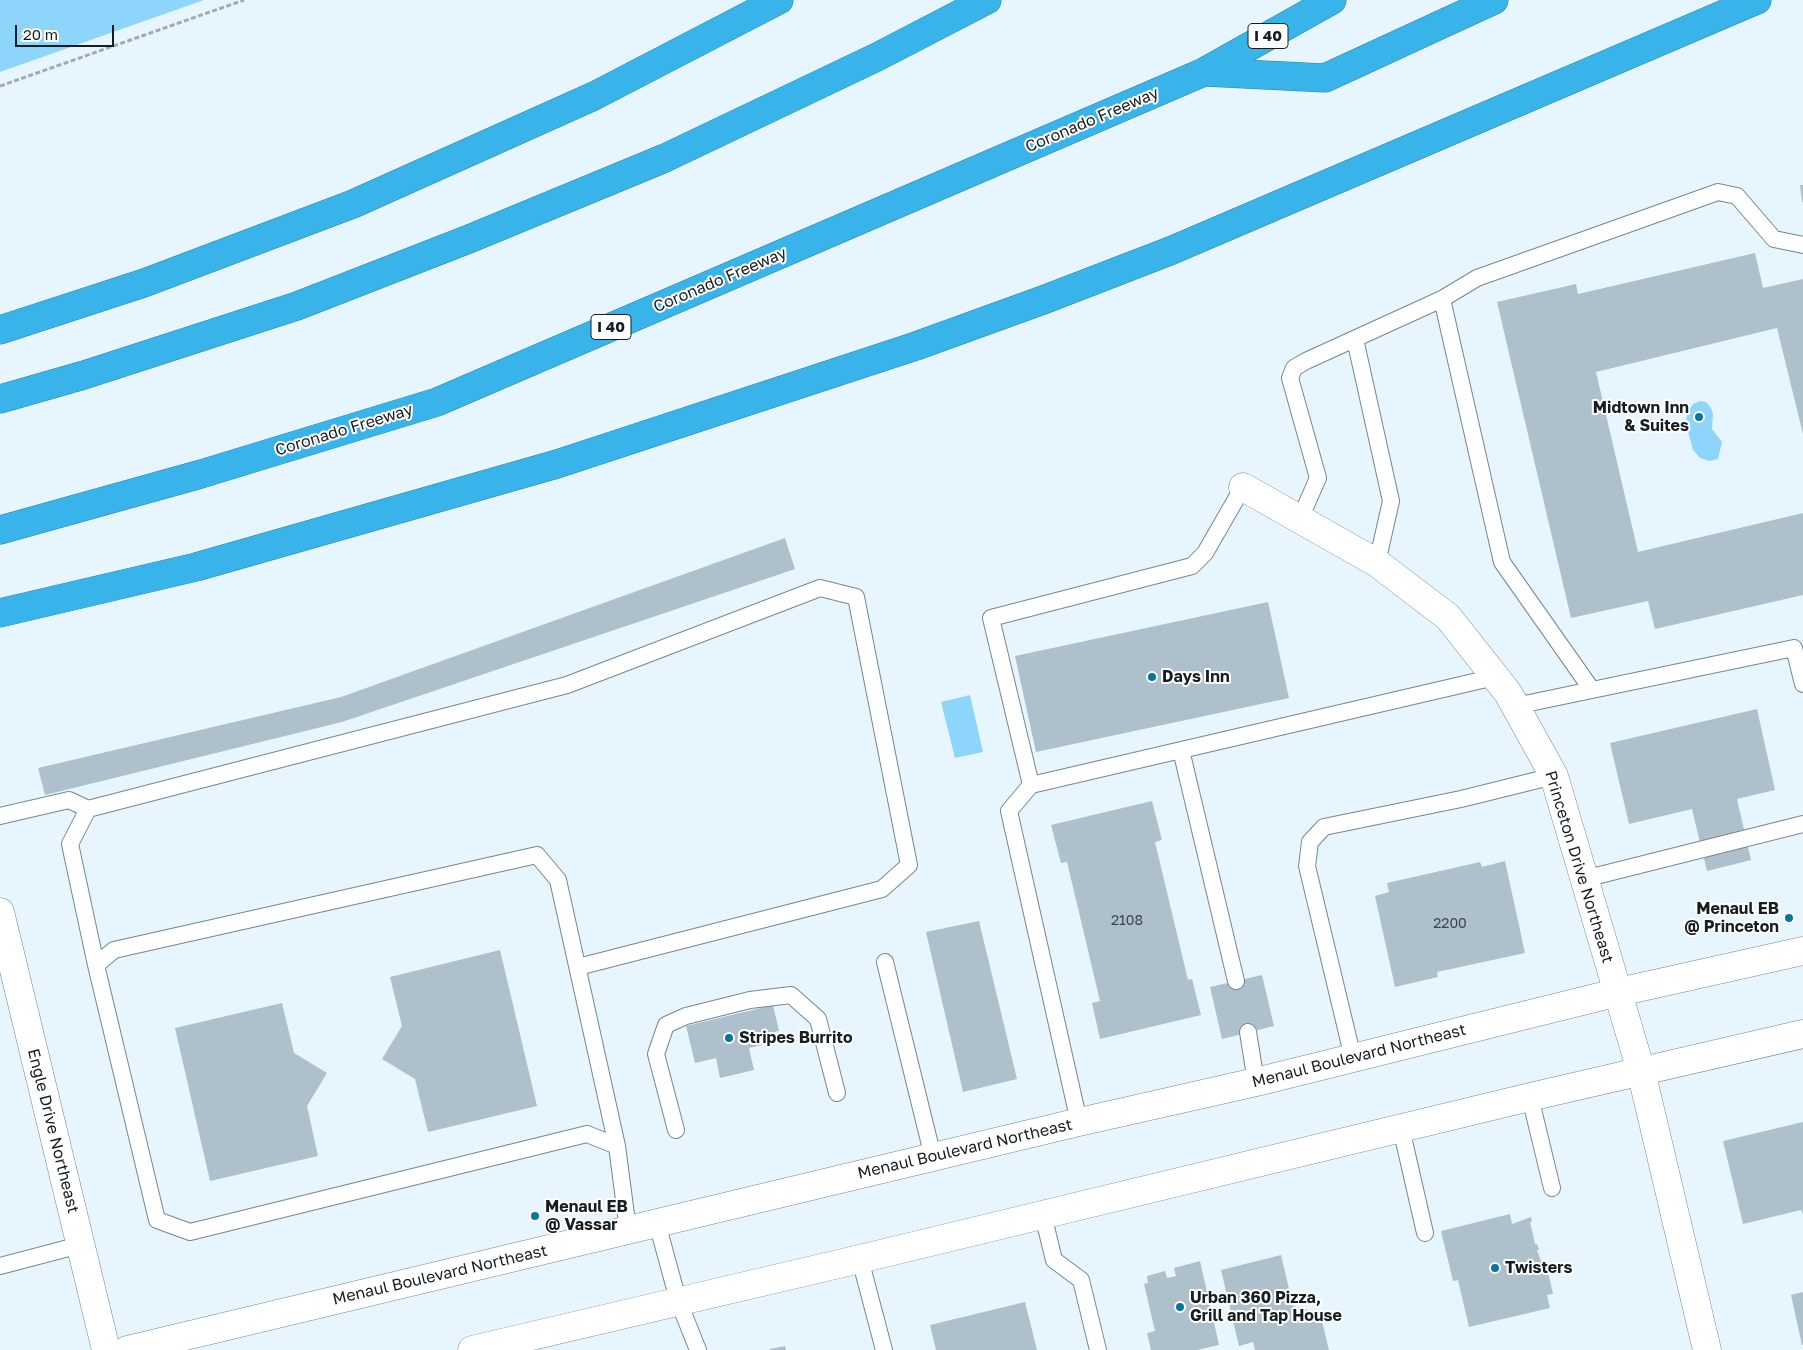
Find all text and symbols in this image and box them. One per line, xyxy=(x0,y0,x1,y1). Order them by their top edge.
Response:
scale bar xyxy=(18,15,116,47)
road number: I 40 xyxy=(1248,24,1288,48)
text: 20 m xyxy=(23,25,58,43)
street label: Coronado Freeway xyxy=(1023,83,1161,157)
street label: Coronado Freeway xyxy=(651,243,789,317)
road number: I 40 xyxy=(591,314,631,340)
place label: Midtown Inn & Suites xyxy=(1593,398,1689,436)
street label: Coronado Freeway xyxy=(273,400,415,460)
marker: Midtown Inn & Suites xyxy=(1693,411,1705,423)
place label: Days Inn xyxy=(1162,667,1230,687)
marker: Days Inn xyxy=(1146,671,1158,683)
street label: Princeton Drive Northeast xyxy=(1541,769,1617,965)
place label: Menaul EB @ Princeton xyxy=(1684,899,1779,937)
marker: Menaul EB @ Princeton xyxy=(1783,912,1795,924)
house number: 2108 xyxy=(1111,913,1143,929)
house number: 2200 xyxy=(1433,916,1467,932)
street label: Menaul Boulevard Northeast xyxy=(1250,1020,1468,1092)
place label: Stripes Burrito xyxy=(739,1028,852,1048)
marker: Stripes Burrito xyxy=(723,1032,735,1044)
street label: Engle Drive Northeast xyxy=(23,1047,83,1215)
street label: Menaul Boulevard Northeast xyxy=(856,1115,1074,1183)
place label: Menaul EB @ Vassar xyxy=(545,1197,628,1235)
marker: Menaul EB @ Vassar xyxy=(529,1210,541,1222)
street label: Menaul Boulevard Northeast xyxy=(331,1241,549,1309)
place label: Twisters xyxy=(1505,1258,1572,1278)
marker: Twisters xyxy=(1489,1262,1501,1274)
place label: Urban 360 Pizza, Grill and Tap House xyxy=(1190,1288,1342,1326)
marker: Urban 360 Pizza, Grill and Tap House xyxy=(1174,1301,1186,1313)

